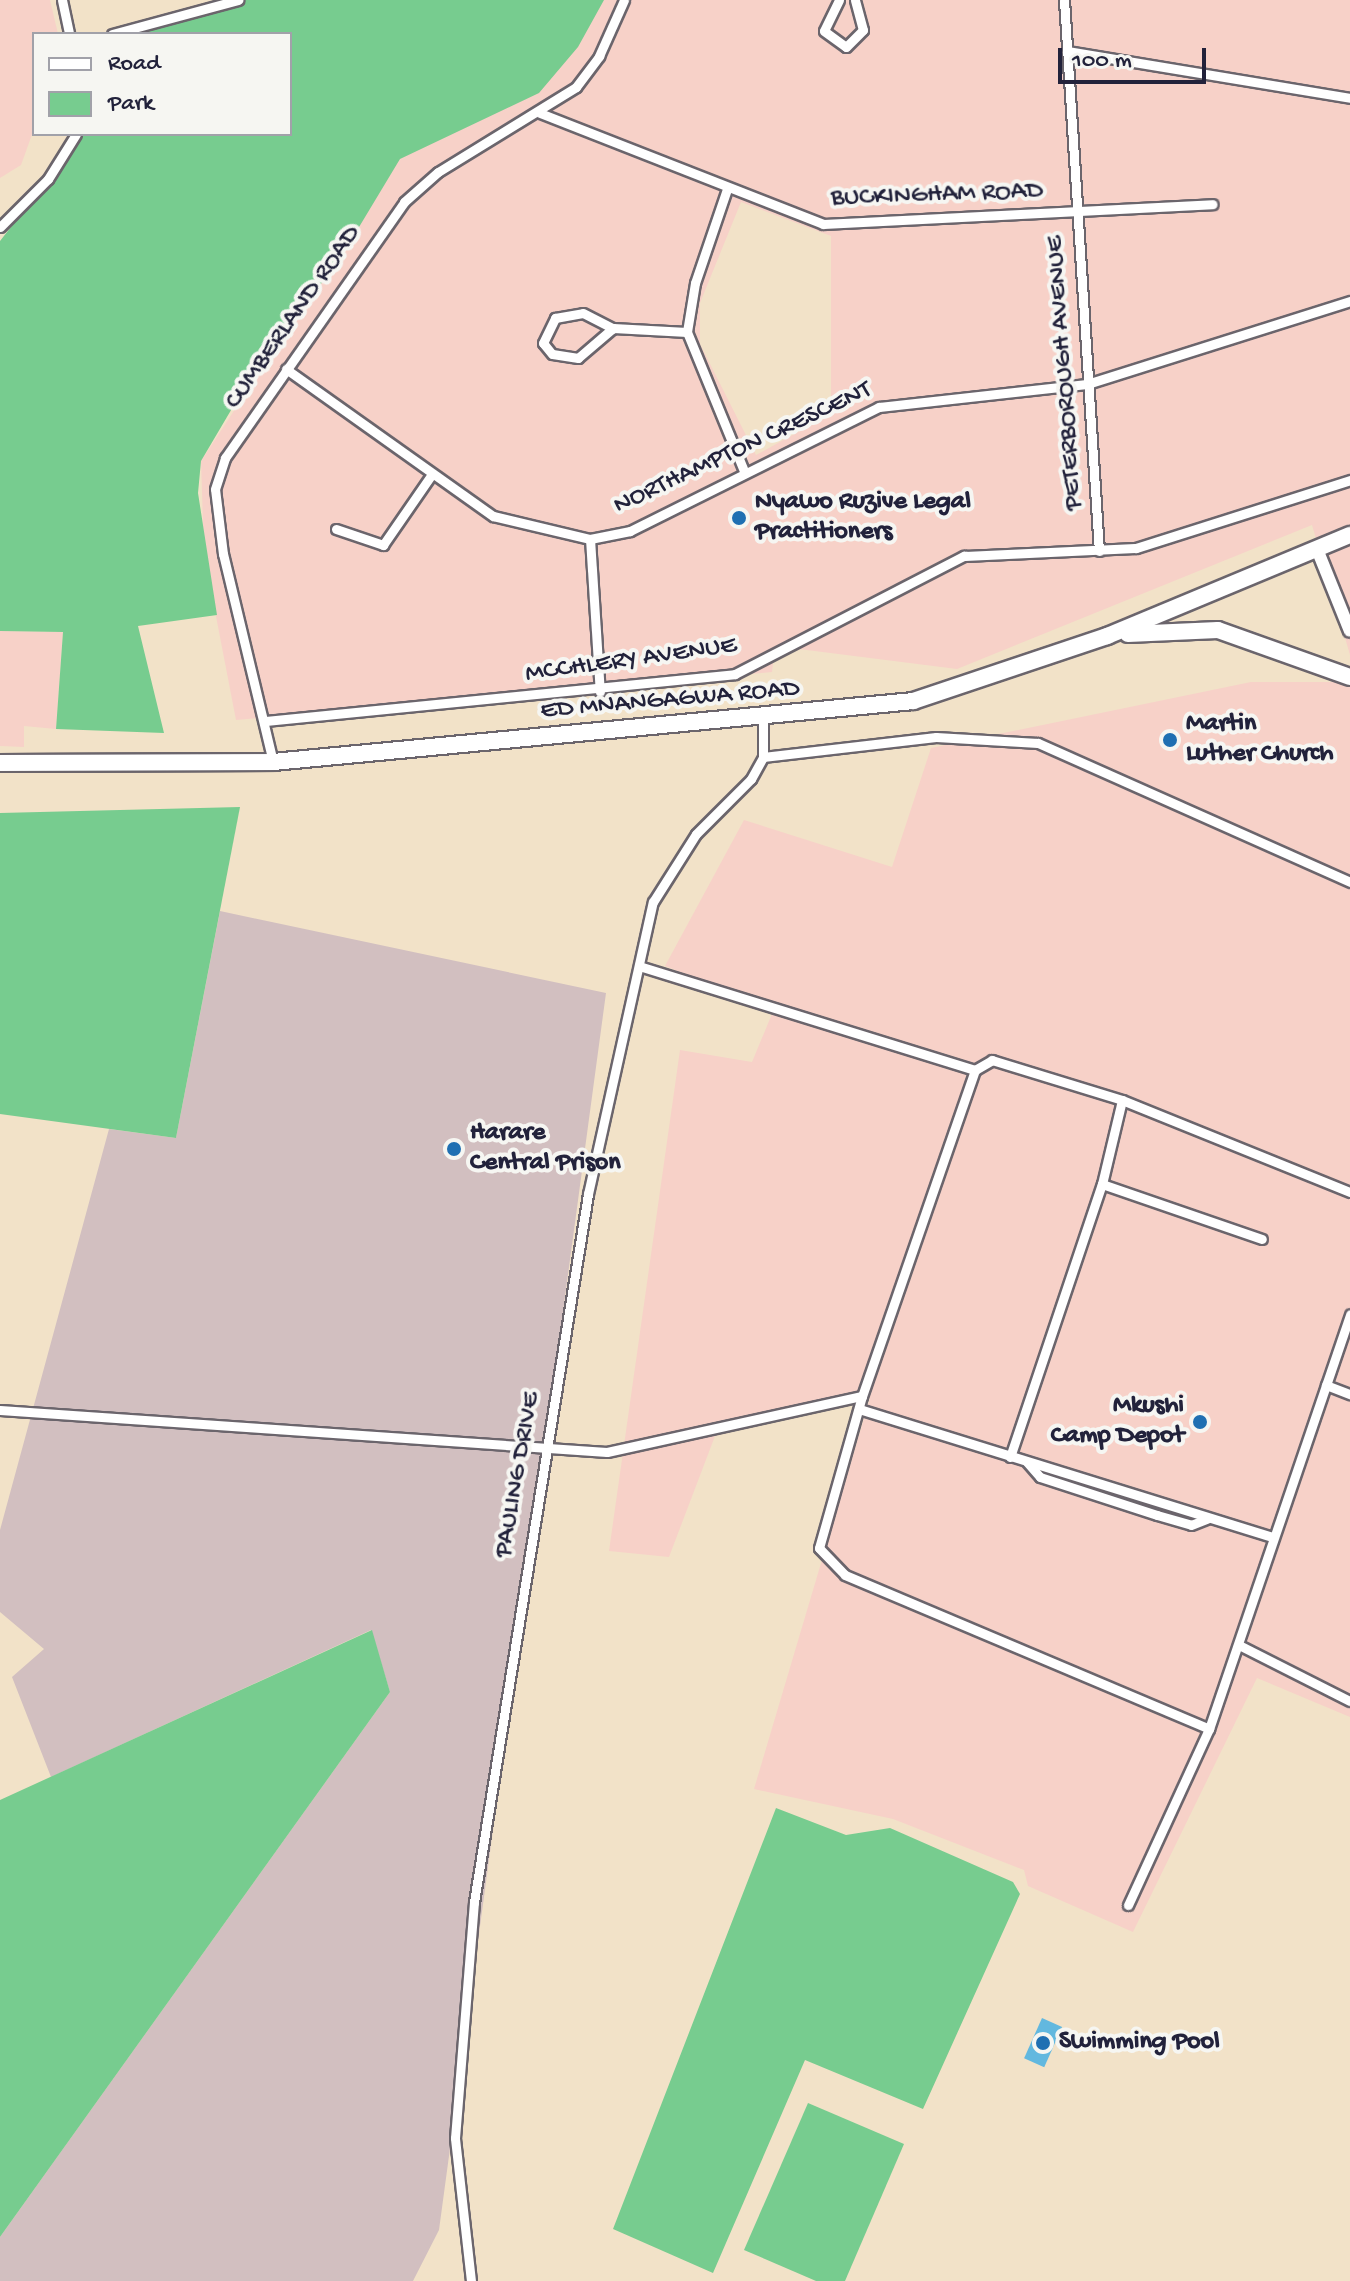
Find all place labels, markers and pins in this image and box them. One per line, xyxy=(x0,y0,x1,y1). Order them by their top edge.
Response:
place label: Nyawo Ruzive Legal Practitioners xyxy=(755,487,971,548)
marker: Nyawo Ruzive Legal Practitioners xyxy=(730,509,748,527)
place label: Martin Luther Church xyxy=(1186,709,1333,770)
marker: Martin Luther Church xyxy=(1161,731,1179,749)
place label: Harare Central Prison xyxy=(470,1118,621,1180)
marker: Harare Central Prison xyxy=(445,1140,463,1158)
place label: Mkushi Camp Depot xyxy=(1051,1391,1184,1452)
marker: Mkushi Camp Depot xyxy=(1191,1413,1209,1431)
place label: Swimming Pool xyxy=(1059,2027,1220,2059)
marker: Swimming Pool xyxy=(1034,2034,1052,2052)

